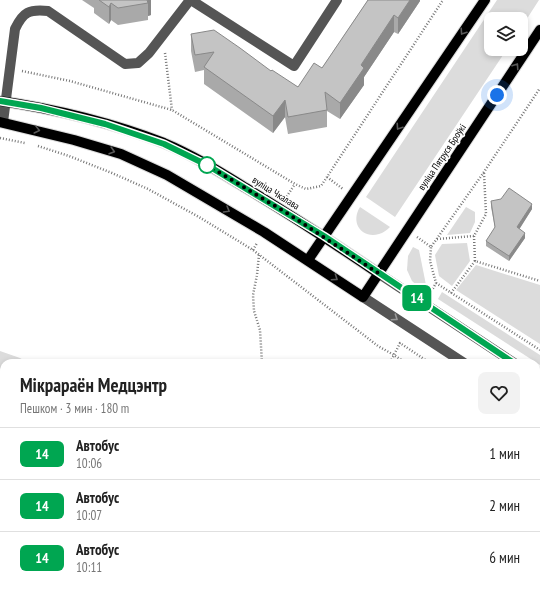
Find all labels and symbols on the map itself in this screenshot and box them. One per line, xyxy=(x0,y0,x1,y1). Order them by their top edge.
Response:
one-way arrow xyxy=(460,28,468,35)
one-way arrow xyxy=(511,63,519,70)
your location xyxy=(487,85,507,105)
street label: вуліца Пятруся Броўкі xyxy=(415,121,469,193)
one-way arrow xyxy=(397,122,404,129)
one-way arrow xyxy=(34,126,40,134)
one-way arrow xyxy=(108,146,115,155)
unlabelled marker xyxy=(198,156,216,174)
street label: вуліца Чкалава xyxy=(250,173,302,213)
one-way arrow xyxy=(223,206,230,213)
one-way arrow xyxy=(331,273,338,280)
line badge: 14 xyxy=(399,285,435,311)
one-way arrow xyxy=(391,313,398,321)

